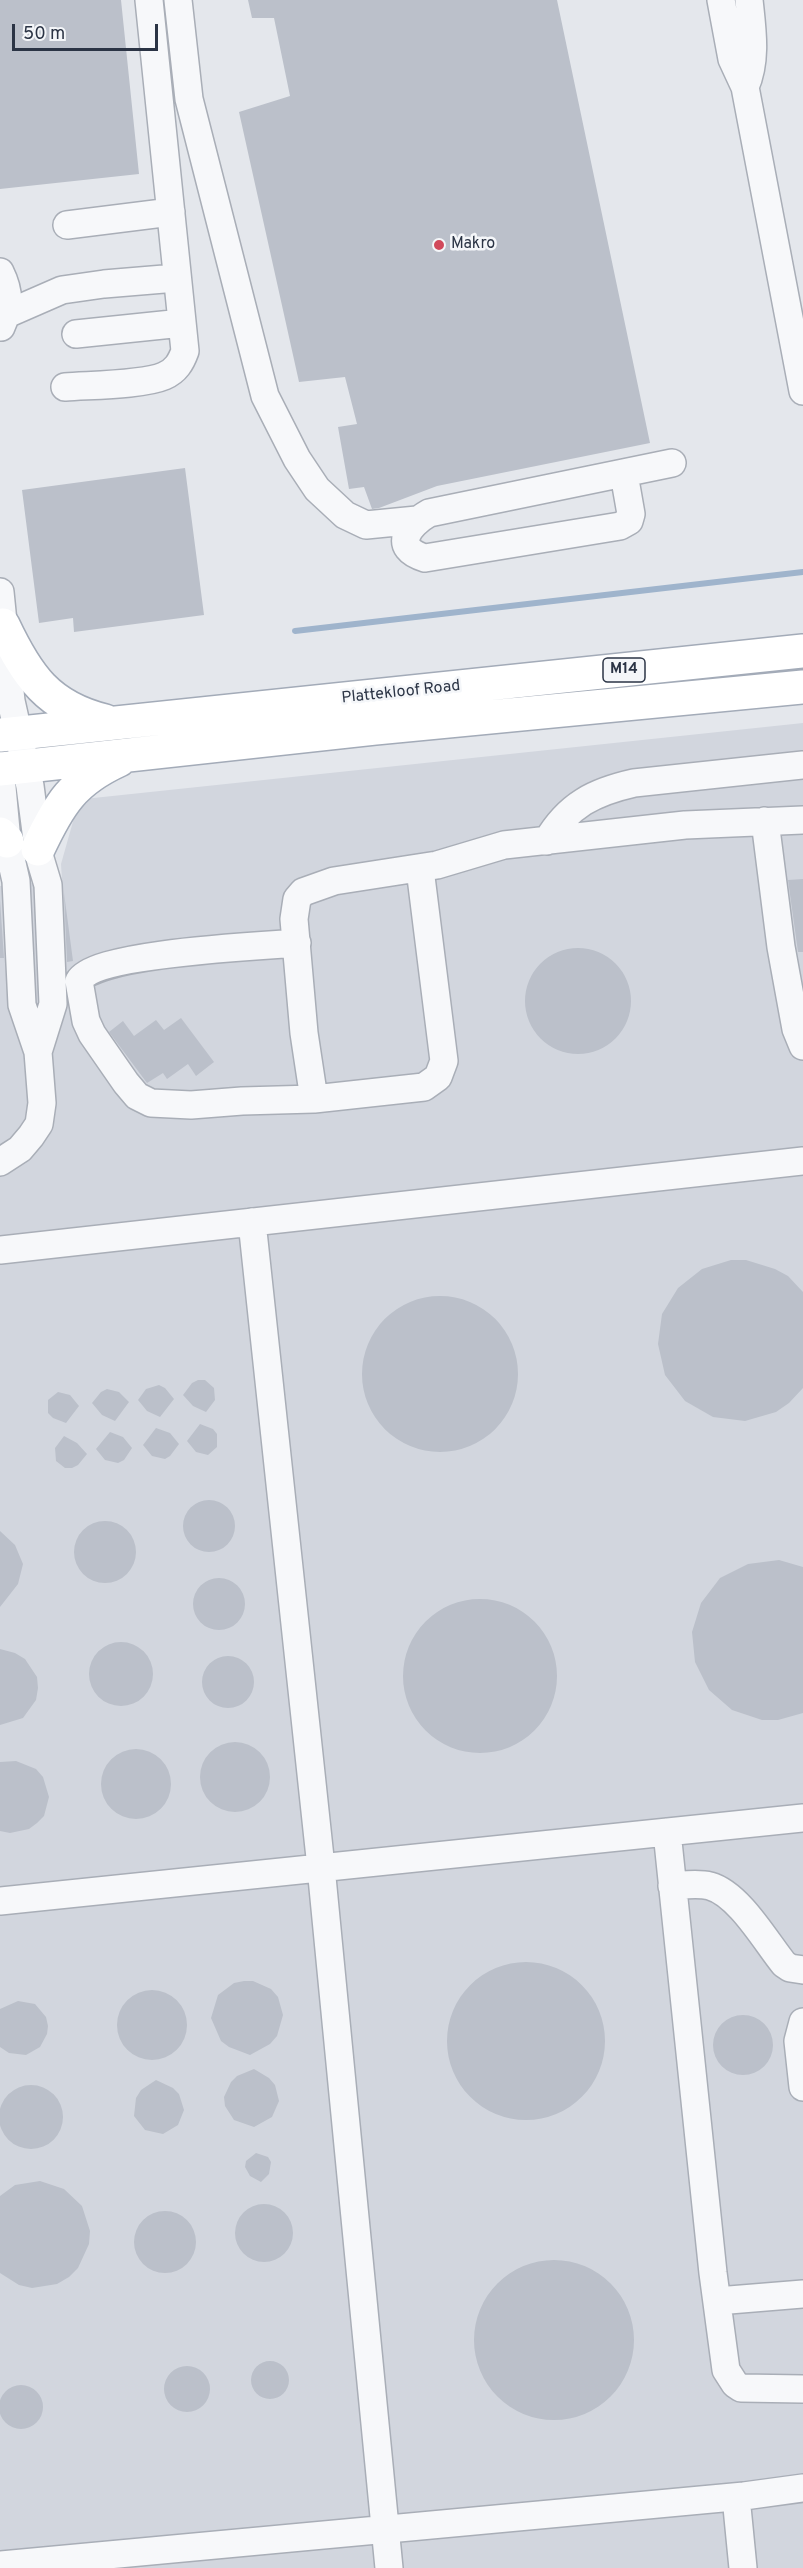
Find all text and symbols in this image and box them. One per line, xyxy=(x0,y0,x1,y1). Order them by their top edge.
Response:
scale bar xyxy=(15,12,160,50)
text: 50 m xyxy=(23,23,65,46)
place label: Makro xyxy=(451,235,495,255)
marker: Makro xyxy=(432,238,446,252)
road number: M14 xyxy=(603,658,645,682)
street label: Plattekloof Road xyxy=(341,677,461,709)

